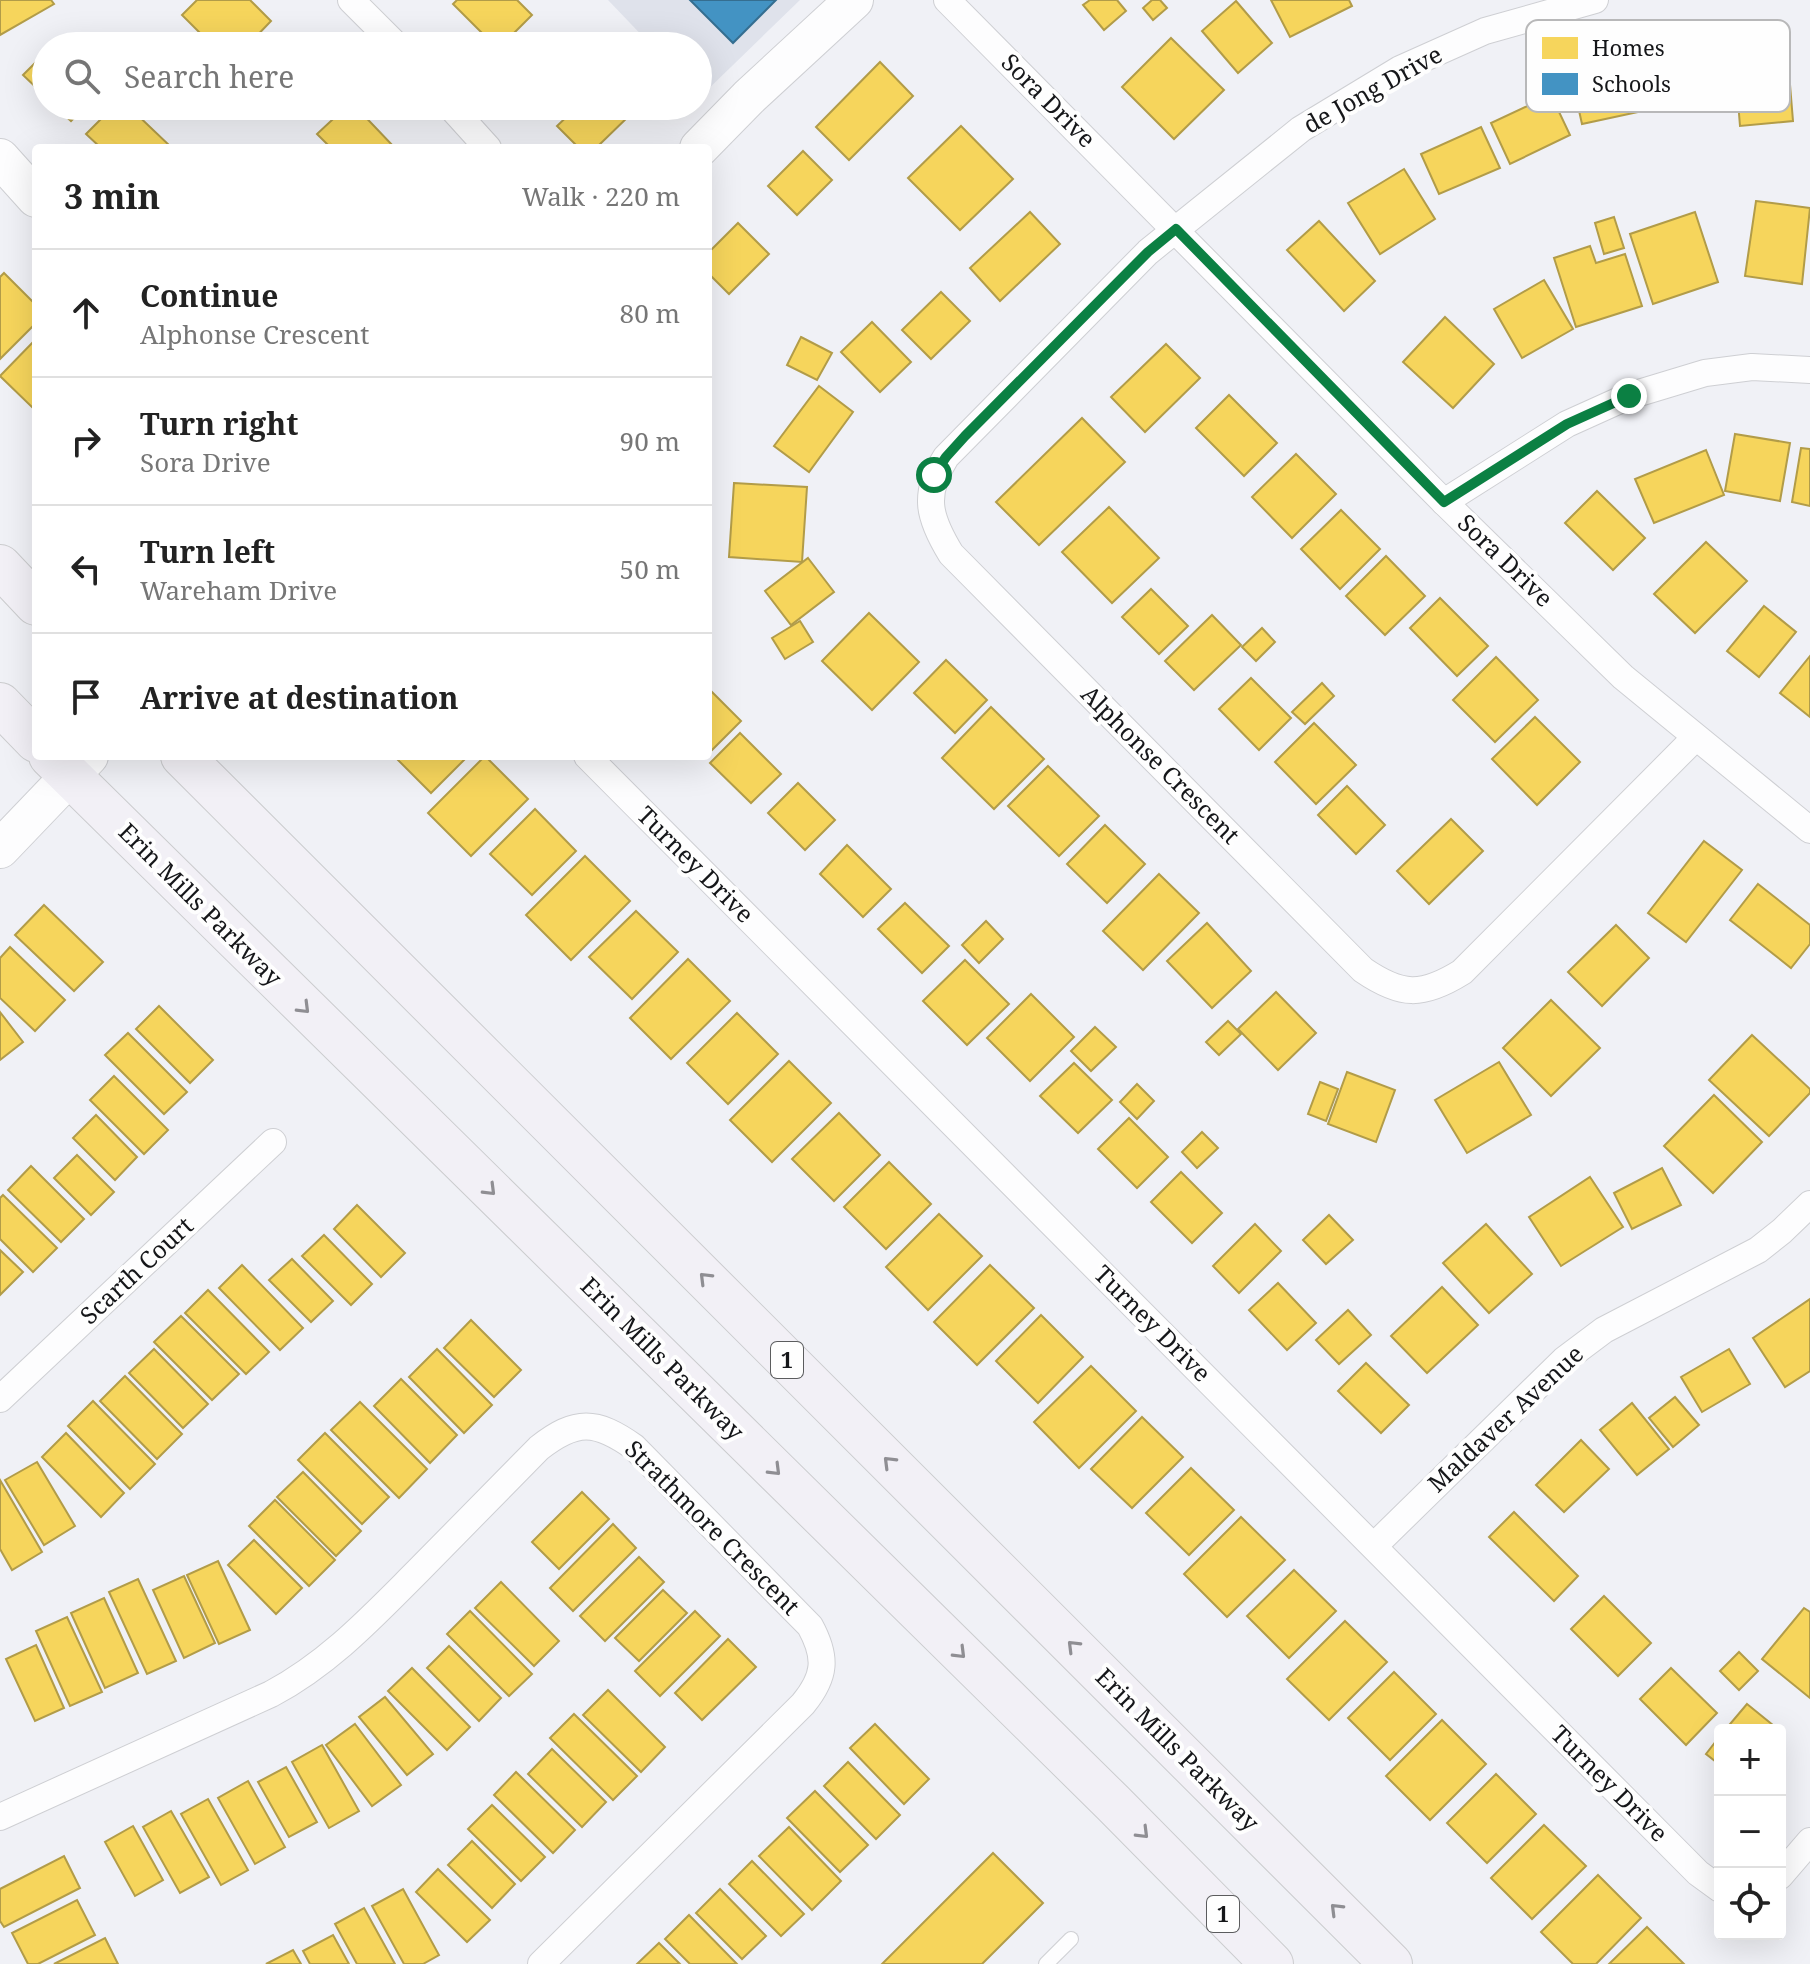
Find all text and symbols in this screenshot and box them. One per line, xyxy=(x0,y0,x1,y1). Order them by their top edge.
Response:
legend xyxy=(1526,20,1790,112)
search box xyxy=(32,32,712,120)
text: Homes xyxy=(1592,32,1665,62)
street label: de Jong Drive xyxy=(1297,37,1448,140)
street label: Sora Drive xyxy=(995,46,1103,154)
icon: search xyxy=(60,54,104,98)
text: Search here xyxy=(124,56,294,97)
text: Schools xyxy=(1592,68,1671,98)
text: 3 min xyxy=(64,173,160,219)
text: Walk · 220 m xyxy=(522,178,680,214)
text: Continue xyxy=(140,275,278,316)
icon: ahead xyxy=(64,291,108,335)
text: 80 m xyxy=(620,295,680,331)
text: Alphonse Crescent xyxy=(140,316,370,352)
route end xyxy=(1611,378,1647,414)
text: Turn right xyxy=(140,403,298,444)
icon: right xyxy=(64,419,108,463)
text: 90 m xyxy=(620,423,680,459)
text: Sora Drive xyxy=(140,444,271,480)
route start xyxy=(916,457,952,493)
street label: Sora Drive xyxy=(1451,506,1561,614)
text: Turn left xyxy=(140,531,275,572)
icon: left xyxy=(64,547,108,591)
text: 50 m xyxy=(620,551,680,587)
text: Wareham Drive xyxy=(140,572,337,608)
icon: arrive xyxy=(64,675,108,719)
text: Arrive at destination xyxy=(140,677,459,718)
street label: Alphonse Crescent xyxy=(1074,677,1248,851)
street label: Turney Drive xyxy=(630,798,762,930)
street label: Erin Mills Parkway xyxy=(112,815,290,993)
one-way arrow xyxy=(295,998,309,1013)
one-way arrow xyxy=(481,1181,495,1195)
street label: Scarth Court xyxy=(72,1209,200,1331)
street label: Turney Drive xyxy=(1087,1257,1219,1389)
street label: Erin Mills Parkway xyxy=(574,1269,752,1447)
one-way arrow xyxy=(700,1273,714,1287)
street label: Maldaver Avenue xyxy=(1420,1337,1590,1499)
road number: 1 xyxy=(771,1342,803,1378)
street label: Strathmore Crescent xyxy=(618,1432,808,1622)
one-way arrow xyxy=(884,1457,898,1471)
one-way arrow xyxy=(766,1461,780,1476)
one-way arrow xyxy=(1068,1641,1082,1655)
one-way arrow xyxy=(951,1644,965,1658)
street label: Erin Mills Parkway xyxy=(1089,1660,1267,1838)
street label: Turney Drive xyxy=(1544,1717,1676,1849)
map controls xyxy=(1714,1724,1786,1940)
button: + xyxy=(1714,1724,1786,1796)
button: − xyxy=(1714,1796,1786,1868)
one-way arrow xyxy=(1134,1824,1148,1839)
button: locate xyxy=(1714,1868,1786,1940)
road number: 1 xyxy=(1207,1896,1239,1932)
one-way arrow xyxy=(1331,1904,1345,1918)

